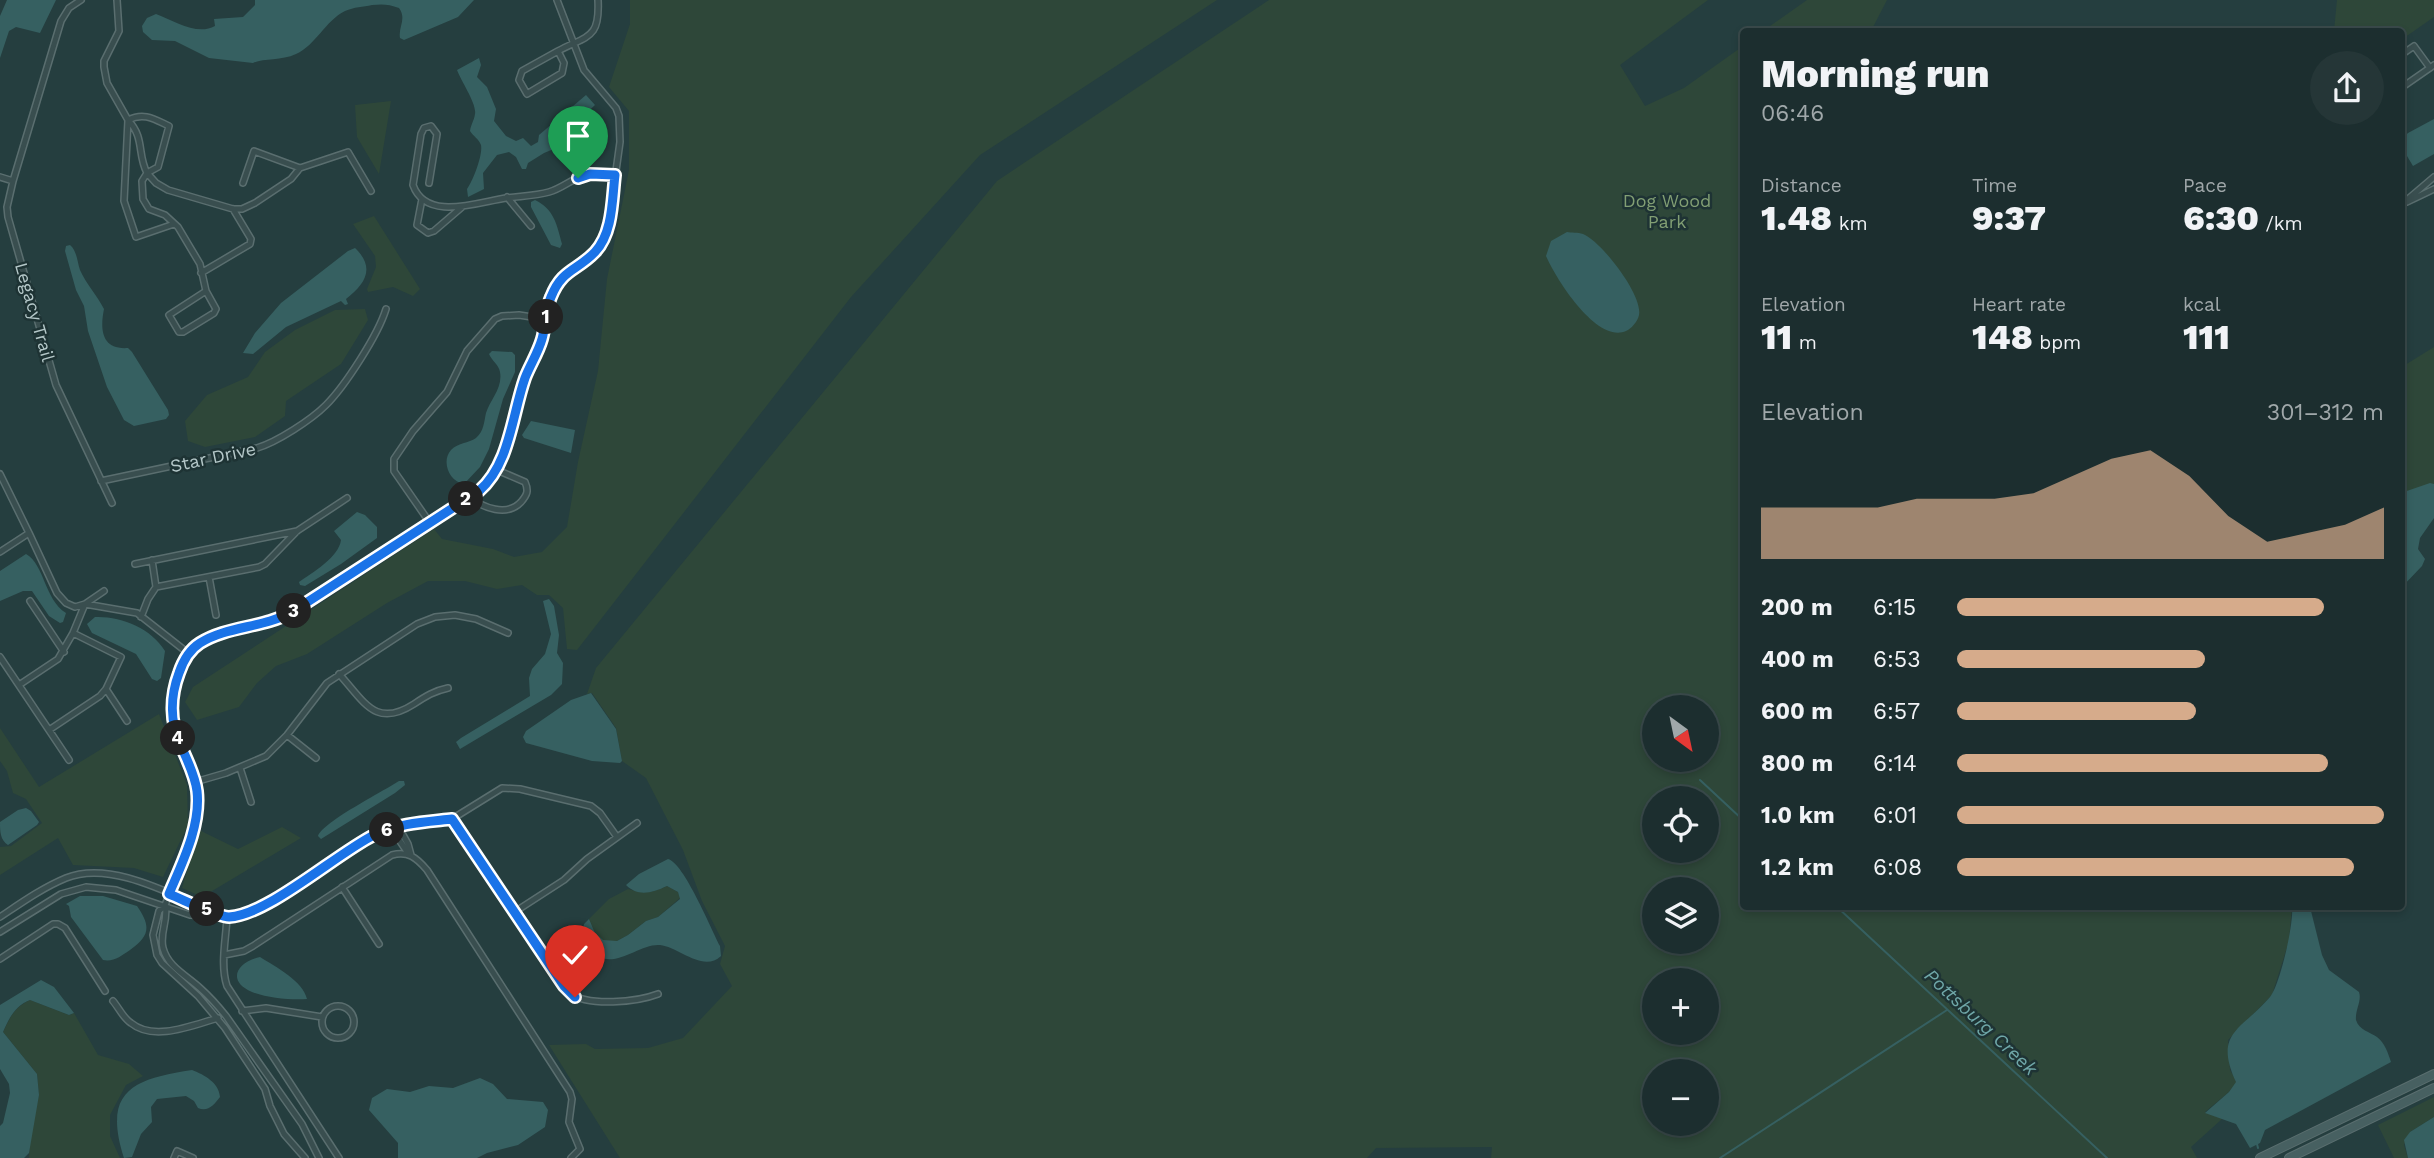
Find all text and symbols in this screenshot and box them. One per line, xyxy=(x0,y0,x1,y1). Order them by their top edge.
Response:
button: share xyxy=(2310,51,2384,125)
text: Morning run xyxy=(1761,52,1990,96)
text: 06:46 xyxy=(1761,100,1824,127)
pin xyxy=(548,106,608,178)
icon: arrive xyxy=(559,117,597,155)
text: Distance xyxy=(1761,174,1842,197)
text: Time xyxy=(1972,174,2017,197)
text: Pace xyxy=(2183,174,2227,197)
park label: Dog Wood Park xyxy=(1623,190,1711,232)
text: 1.48 xyxy=(1761,197,1832,239)
text: 9:37 xyxy=(1972,197,2046,239)
text: 6:30 xyxy=(2183,197,2259,239)
text: km xyxy=(1832,212,1868,235)
text: /km xyxy=(2259,212,2303,235)
street label: Legacy Trail xyxy=(11,260,59,364)
text: Elevation xyxy=(1761,293,1846,316)
text: Heart rate xyxy=(1972,293,2066,316)
text: kcal xyxy=(2183,293,2221,316)
pin: 1 xyxy=(528,300,564,334)
text: 1 xyxy=(541,305,550,328)
text: 11 xyxy=(1761,316,1792,358)
text: 148 xyxy=(1972,316,2033,358)
text: 111 xyxy=(2183,316,2230,358)
text: m xyxy=(1792,331,1817,354)
text: bpm xyxy=(2033,331,2081,354)
text: Elevation xyxy=(1761,399,1864,426)
text: 301–312 m xyxy=(2267,399,2384,426)
street label: Star Drive xyxy=(168,438,258,476)
pin: 2 xyxy=(448,482,484,516)
text: 2 xyxy=(460,487,471,510)
pin: 3 xyxy=(276,594,312,628)
text: 200 m xyxy=(1761,594,1833,621)
text: 6:15 xyxy=(1873,594,1916,621)
text: 3 xyxy=(288,599,299,622)
text: 400 m xyxy=(1761,646,1834,673)
text: 6:53 xyxy=(1873,646,1921,673)
north arrow xyxy=(1642,695,1718,772)
map controls xyxy=(1642,695,1719,1136)
text: 600 m xyxy=(1761,698,1833,725)
text: 6:57 xyxy=(1873,698,1920,725)
pin: 4 xyxy=(160,720,196,756)
text: 4 xyxy=(171,726,184,749)
text: 800 m xyxy=(1761,750,1833,777)
text: 6:14 xyxy=(1873,750,1917,777)
button: locate xyxy=(1642,786,1719,863)
text: 1.0 km xyxy=(1761,802,1835,829)
text: 6:01 xyxy=(1873,802,1917,829)
pin: 6 xyxy=(370,812,404,848)
text: 6 xyxy=(381,818,392,841)
text: 1.2 km xyxy=(1761,854,1834,881)
text: 6:08 xyxy=(1873,854,1922,881)
button: layers xyxy=(1642,877,1719,954)
pin: 5 xyxy=(190,892,224,926)
text: 5 xyxy=(201,897,212,920)
pin xyxy=(545,925,605,997)
icon: check xyxy=(556,936,594,974)
water label: Pottsburg Creek xyxy=(1920,964,2043,1081)
button: + xyxy=(1642,968,1719,1045)
button: − xyxy=(1642,1059,1719,1136)

